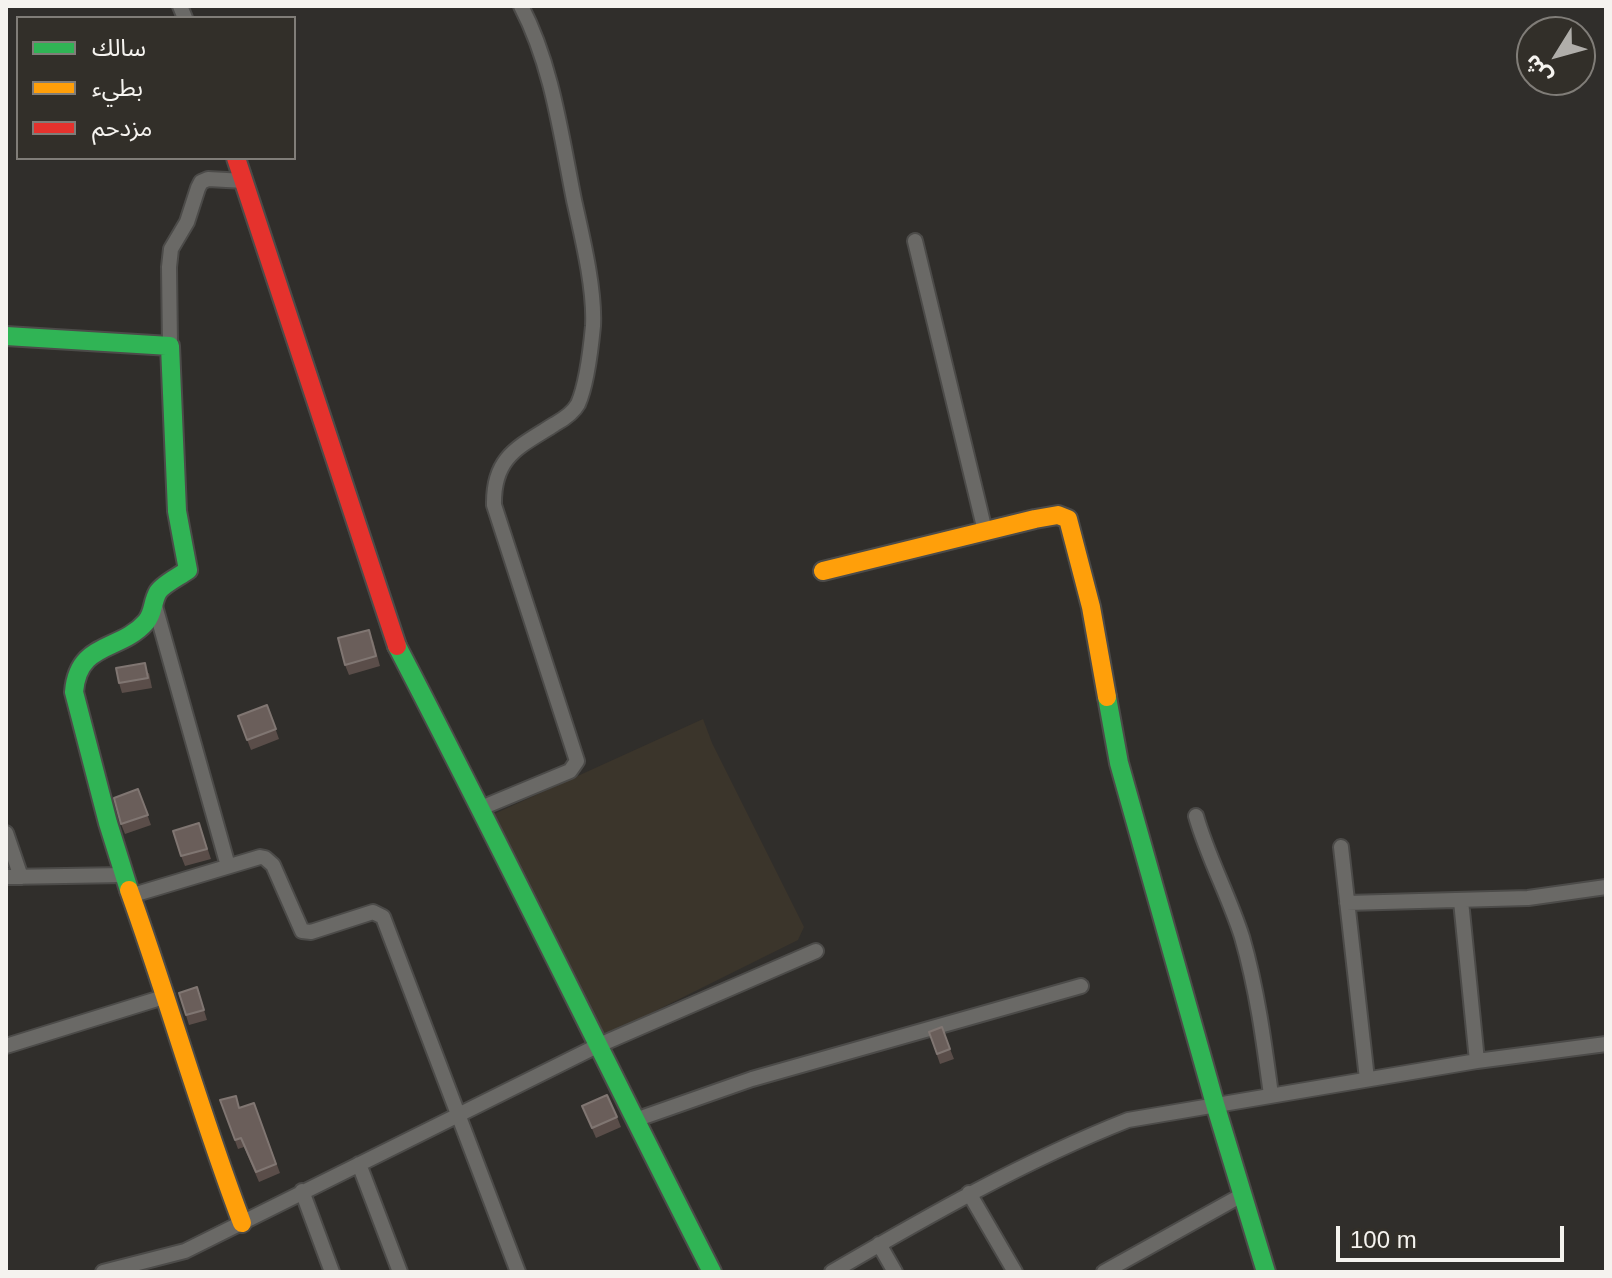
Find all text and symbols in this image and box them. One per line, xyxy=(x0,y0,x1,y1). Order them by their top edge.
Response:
legend xyxy=(16,16,296,160)
north arrow xyxy=(1516,16,1596,96)
text: سالك xyxy=(92,34,146,61)
text: ش xyxy=(1519,50,1557,89)
text: بطيء xyxy=(92,74,143,101)
text: مزدحم xyxy=(92,114,152,141)
scale bar xyxy=(1340,1210,1568,1260)
text: 100 m xyxy=(1350,1226,1417,1253)

